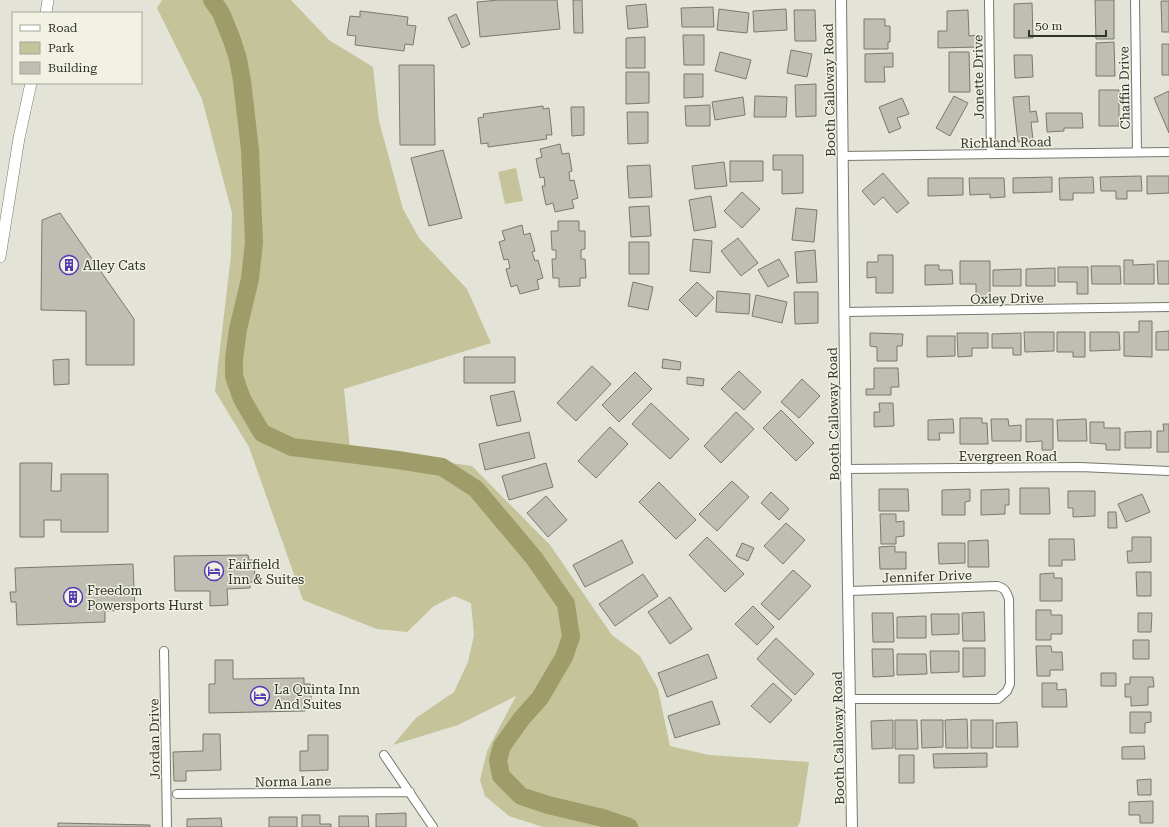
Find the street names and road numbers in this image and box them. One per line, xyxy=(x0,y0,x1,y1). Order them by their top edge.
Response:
street label: Booth Calloway Road xyxy=(821,22,838,157)
street label: Jonette Drive xyxy=(970,34,987,119)
street label: Chaffin Drive xyxy=(1116,46,1133,130)
street label: Richland Road xyxy=(960,134,1053,151)
street label: Oxley Drive xyxy=(970,290,1044,307)
street label: Booth Calloway Road xyxy=(825,346,842,481)
street label: Evergreen Road xyxy=(959,449,1058,464)
street label: Jennifer Drive xyxy=(882,567,972,586)
street label: Booth Calloway Road xyxy=(830,670,847,805)
street label: Jordan Drive xyxy=(146,698,163,780)
street label: Norma Lane xyxy=(255,773,331,790)

